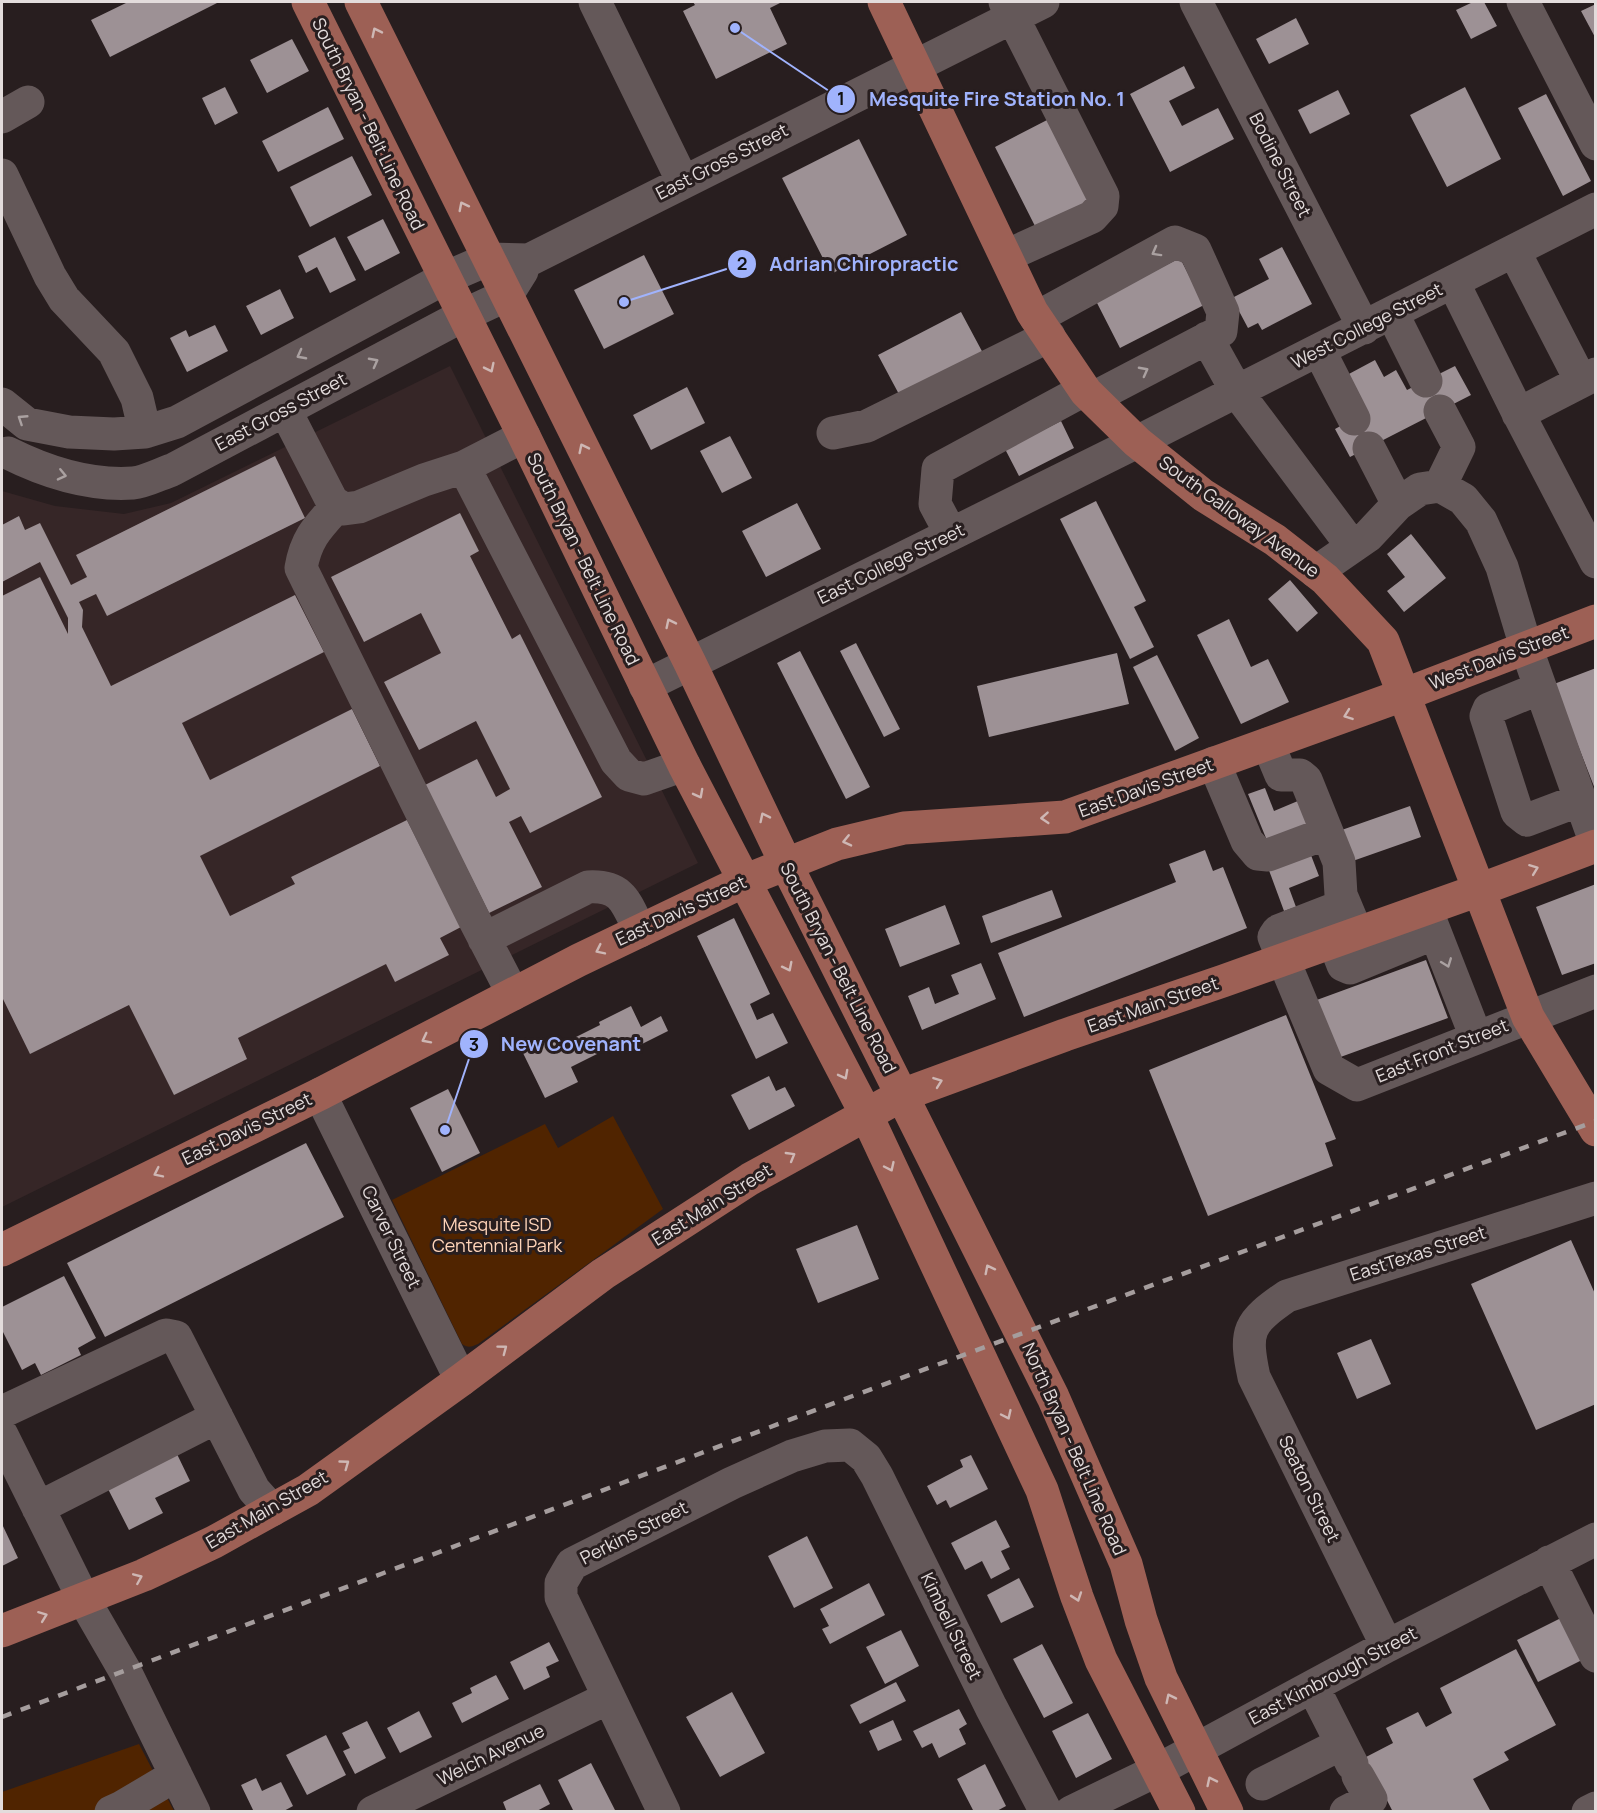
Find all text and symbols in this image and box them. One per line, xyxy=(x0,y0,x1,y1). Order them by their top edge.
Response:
street label: South Bryan - Belt Line Road xyxy=(307,13,431,234)
one-way arrow xyxy=(372,27,383,38)
callout: Mesquite Fire Station No. 1 xyxy=(826,80,1137,118)
text: Mesquite Fire Station No. 1 xyxy=(869,85,1125,112)
text: 1 xyxy=(837,86,845,110)
street label: Bodine Street xyxy=(1244,108,1317,221)
street label: East Gross Street xyxy=(651,117,792,205)
one-way arrow xyxy=(459,202,470,213)
callout: Adrian Chiropractic xyxy=(727,245,970,283)
one-way arrow xyxy=(1152,245,1162,256)
text: Adrian Chiropractic xyxy=(769,250,959,277)
text: 2 xyxy=(737,251,747,275)
street label: West College Street xyxy=(1287,277,1446,374)
one-way arrow xyxy=(297,348,307,359)
one-way arrow xyxy=(368,358,379,369)
one-way arrow xyxy=(482,361,494,372)
street label: East Gross Street xyxy=(211,366,350,456)
one-way arrow xyxy=(1138,367,1149,378)
one-way arrow xyxy=(18,415,29,426)
one-way arrow xyxy=(579,444,590,454)
street label: South Bryan - Belt Line Road xyxy=(522,448,646,669)
street label: South Galloway Avenue xyxy=(1155,450,1325,583)
one-way arrow xyxy=(57,467,67,480)
street label: East College Street xyxy=(813,517,968,609)
one-way arrow xyxy=(665,618,677,629)
street label: West Davis Street xyxy=(1425,619,1572,695)
one-way arrow xyxy=(1343,707,1354,720)
street label: East Davis Street xyxy=(1075,752,1216,823)
one-way arrow xyxy=(692,788,703,798)
one-way arrow xyxy=(1040,812,1049,825)
one-way arrow xyxy=(759,813,771,824)
one-way arrow xyxy=(843,834,853,847)
street label: South Bryan - Belt Line Road xyxy=(775,858,903,1077)
one-way arrow xyxy=(1528,864,1539,876)
street label: East Davis Street xyxy=(611,869,750,951)
one-way arrow xyxy=(595,943,606,955)
one-way arrow xyxy=(1440,958,1453,968)
one-way arrow xyxy=(781,961,793,972)
street label: East Main Street xyxy=(1084,970,1221,1038)
street label: East Front Street xyxy=(1372,1013,1511,1088)
callout: New Covenant xyxy=(459,1025,654,1063)
text: New Covenant xyxy=(501,1030,641,1057)
one-way arrow xyxy=(421,1032,432,1043)
text: 3 xyxy=(469,1032,479,1056)
one-way arrow xyxy=(837,1068,849,1079)
one-way arrow xyxy=(932,1076,943,1089)
street label: East Davis Street xyxy=(178,1086,315,1170)
one-way arrow xyxy=(785,1152,795,1163)
street label: East Main Street xyxy=(647,1158,776,1251)
one-way arrow xyxy=(883,1160,895,1171)
one-way arrow xyxy=(153,1166,164,1178)
street label: Carver Street xyxy=(357,1181,427,1292)
park label: Mesquite ISD Centennial Park xyxy=(432,1212,563,1257)
street label: EastTexas Street xyxy=(1347,1220,1489,1286)
one-way arrow xyxy=(985,1264,997,1275)
street label: North Bryan - Belt Line Road xyxy=(1017,1339,1133,1559)
one-way arrow xyxy=(496,1346,507,1357)
one-way arrow xyxy=(1000,1409,1012,1420)
street label: Seaton Street xyxy=(1274,1431,1346,1546)
one-way arrow xyxy=(338,1460,349,1471)
street label: East Main Street xyxy=(201,1464,332,1554)
street label: Perkins Street xyxy=(576,1495,691,1569)
street label: Kimbell Street xyxy=(916,1568,988,1683)
one-way arrow xyxy=(131,1573,142,1585)
one-way arrow xyxy=(1070,1591,1082,1602)
one-way arrow xyxy=(37,1610,47,1623)
street label: East Kimbrough Street xyxy=(1244,1621,1421,1730)
one-way arrow xyxy=(1166,1693,1177,1704)
street label: Welch Avenue xyxy=(433,1718,548,1790)
one-way arrow xyxy=(1207,1776,1219,1787)

